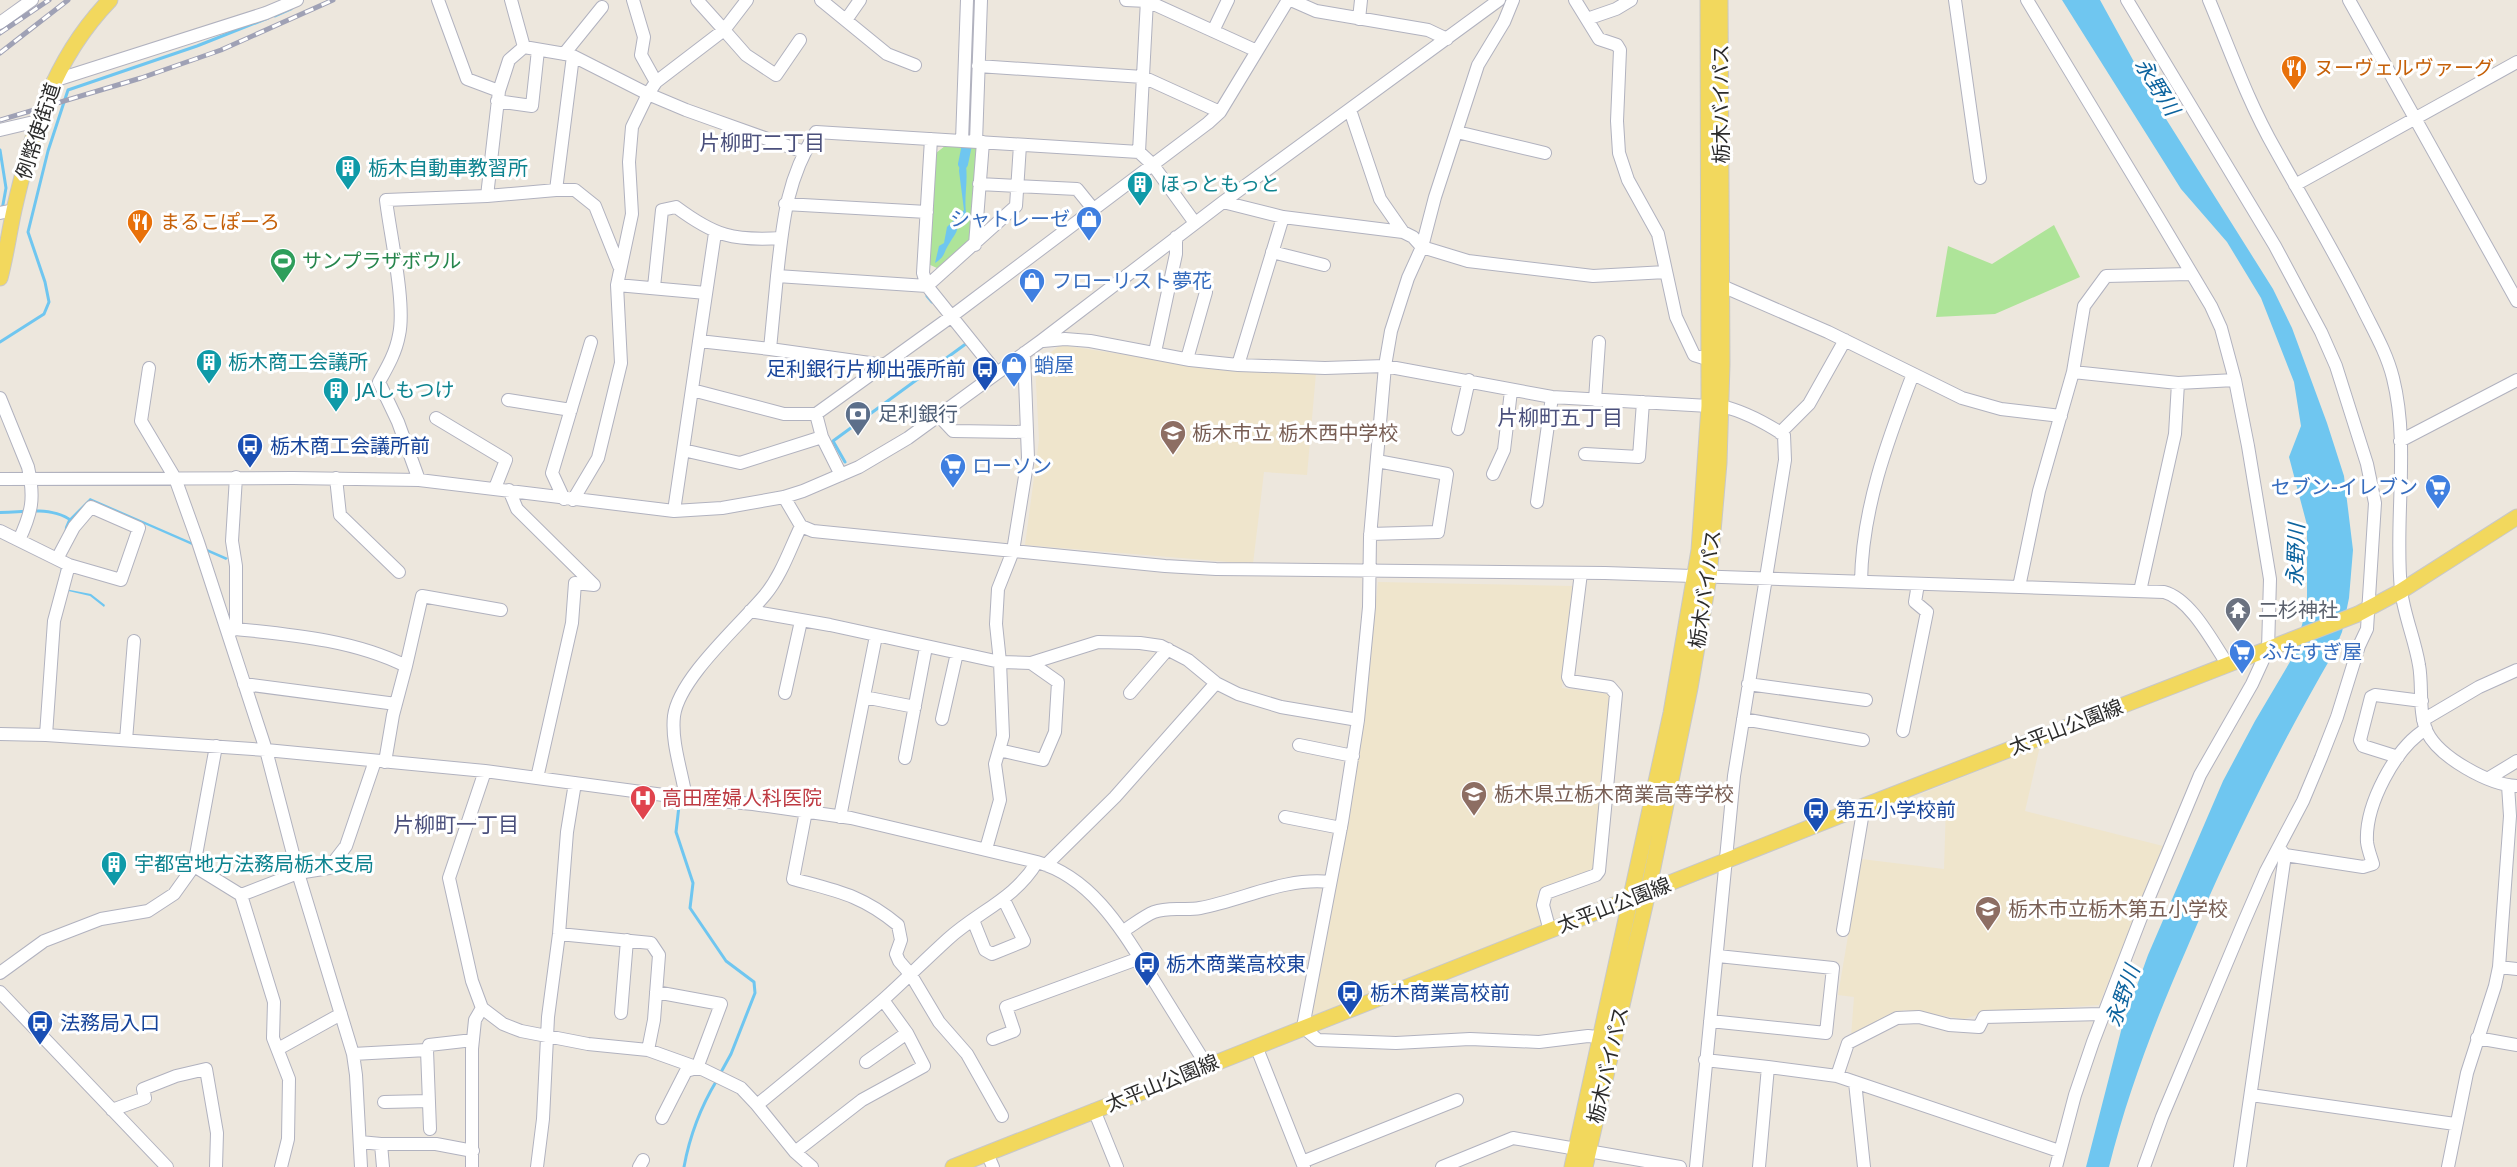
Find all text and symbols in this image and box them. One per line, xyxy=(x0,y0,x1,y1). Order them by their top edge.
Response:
street label: 栃木バイパス xyxy=(1709,44,1733,164)
restaurant icon: ヌーヴェルヴァーグ xyxy=(2279,53,2309,91)
water label: 永野川 xyxy=(2130,54,2185,122)
place label: ヌーヴェルヴァーグ xyxy=(2314,56,2494,80)
street label: 例幣使街道 xyxy=(11,80,65,182)
district label: 片柳町二丁目 xyxy=(699,131,825,155)
building icon: 栃木自動車教習所 xyxy=(333,153,363,191)
place label: 栃木自動車教習所 xyxy=(368,156,528,180)
building icon: ほっともっと xyxy=(1125,169,1155,207)
place label: ほっともっと xyxy=(1160,172,1280,196)
shop icon: シャトレーゼ xyxy=(1074,204,1104,242)
restaurant icon: まるこぽーろ xyxy=(125,207,155,245)
place label: シャトレーゼ xyxy=(950,207,1070,231)
place label: まるこぽーろ xyxy=(160,210,280,234)
sports icon: サンプラザボウル xyxy=(268,246,298,284)
place label: サンプラザボウル xyxy=(302,249,461,273)
shop icon: フローリスト夢花 xyxy=(1017,266,1047,304)
place label: フローリスト夢花 xyxy=(1052,269,1212,293)
building icon: 栃木商工会議所 xyxy=(194,347,224,385)
place label: 栃木商工会議所 xyxy=(228,350,368,374)
shop icon: 蛸屋 xyxy=(999,350,1029,388)
place label: 蛸屋 xyxy=(1034,353,1074,377)
bus stop icon: 足利銀行片柳出張所前 xyxy=(970,354,1000,392)
place label: 足利銀行片柳出張所前 xyxy=(766,357,966,381)
building icon: JAしもつけ xyxy=(321,375,351,413)
place label: JAしもつけ xyxy=(354,378,454,402)
bank icon: 足利銀行 xyxy=(843,399,873,437)
place label: 足利銀行 xyxy=(878,402,958,426)
district label: 片柳町五丁目 xyxy=(1497,406,1623,430)
school or university icon: 栃木市立 栃木西中学校 xyxy=(1158,418,1188,456)
place label: 栃木市立 栃木西中学校 xyxy=(1192,421,1398,445)
bus stop icon: 栃木商工会議所前 xyxy=(235,431,265,469)
place label: 栃木商工会議所前 xyxy=(270,434,430,458)
supermarket icon: ローソン xyxy=(938,451,968,489)
place label: ローソン xyxy=(972,454,1052,478)
supermarket icon: セブン-イレブン xyxy=(2423,472,2453,510)
place label: セブン-イレブン xyxy=(2271,475,2418,499)
water label: 永野川 xyxy=(2283,521,2309,587)
street label: 栃木バイパス xyxy=(1685,528,1725,650)
temple icon: 二杉神社 xyxy=(2223,595,2253,633)
place label: 二杉神社 xyxy=(2258,598,2338,622)
supermarket icon: ふたすぎ屋 xyxy=(2227,637,2257,675)
place label: ふたすぎ屋 xyxy=(2262,640,2362,664)
street label: 太平山公園線 xyxy=(2006,694,2126,760)
school or university icon: 栃木県立栃木商業高等学校 xyxy=(1459,779,1489,817)
place label: 栃木県立栃木商業高等学校 xyxy=(1494,782,1734,806)
hospital icon: 高田産婦人科医院 xyxy=(628,783,658,821)
place label: 高田産婦人科医院 xyxy=(662,786,822,810)
bus stop icon: 第五小学校前 xyxy=(1801,795,1831,833)
place label: 第五小学校前 xyxy=(1836,798,1956,822)
district label: 片柳町一丁目 xyxy=(393,813,519,837)
building icon: 宇都宮地方法務局栃木支局 xyxy=(99,849,129,887)
place label: 宇都宮地方法務局栃木支局 xyxy=(134,852,374,876)
street label: 太平山公園線 xyxy=(1554,872,1674,938)
school or university icon: 栃木市立栃木第五小学校 xyxy=(1973,894,2003,932)
place label: 栃木市立栃木第五小学校 xyxy=(2008,897,2228,921)
bus stop icon: 栃木商業高校東 xyxy=(1132,949,1162,987)
place label: 栃木商業高校東 xyxy=(1166,952,1306,976)
water label: 永野川 xyxy=(2101,960,2145,1030)
bus stop icon: 栃木商業高校前 xyxy=(1335,978,1365,1016)
place label: 栃木商業高校前 xyxy=(1370,981,1510,1005)
street label: 栃木バイパス xyxy=(1583,1004,1633,1126)
bus stop icon: 法務局入口 xyxy=(25,1008,55,1046)
place label: 法務局入口 xyxy=(60,1011,160,1035)
street label: 太平山公園線 xyxy=(1102,1049,1222,1117)

